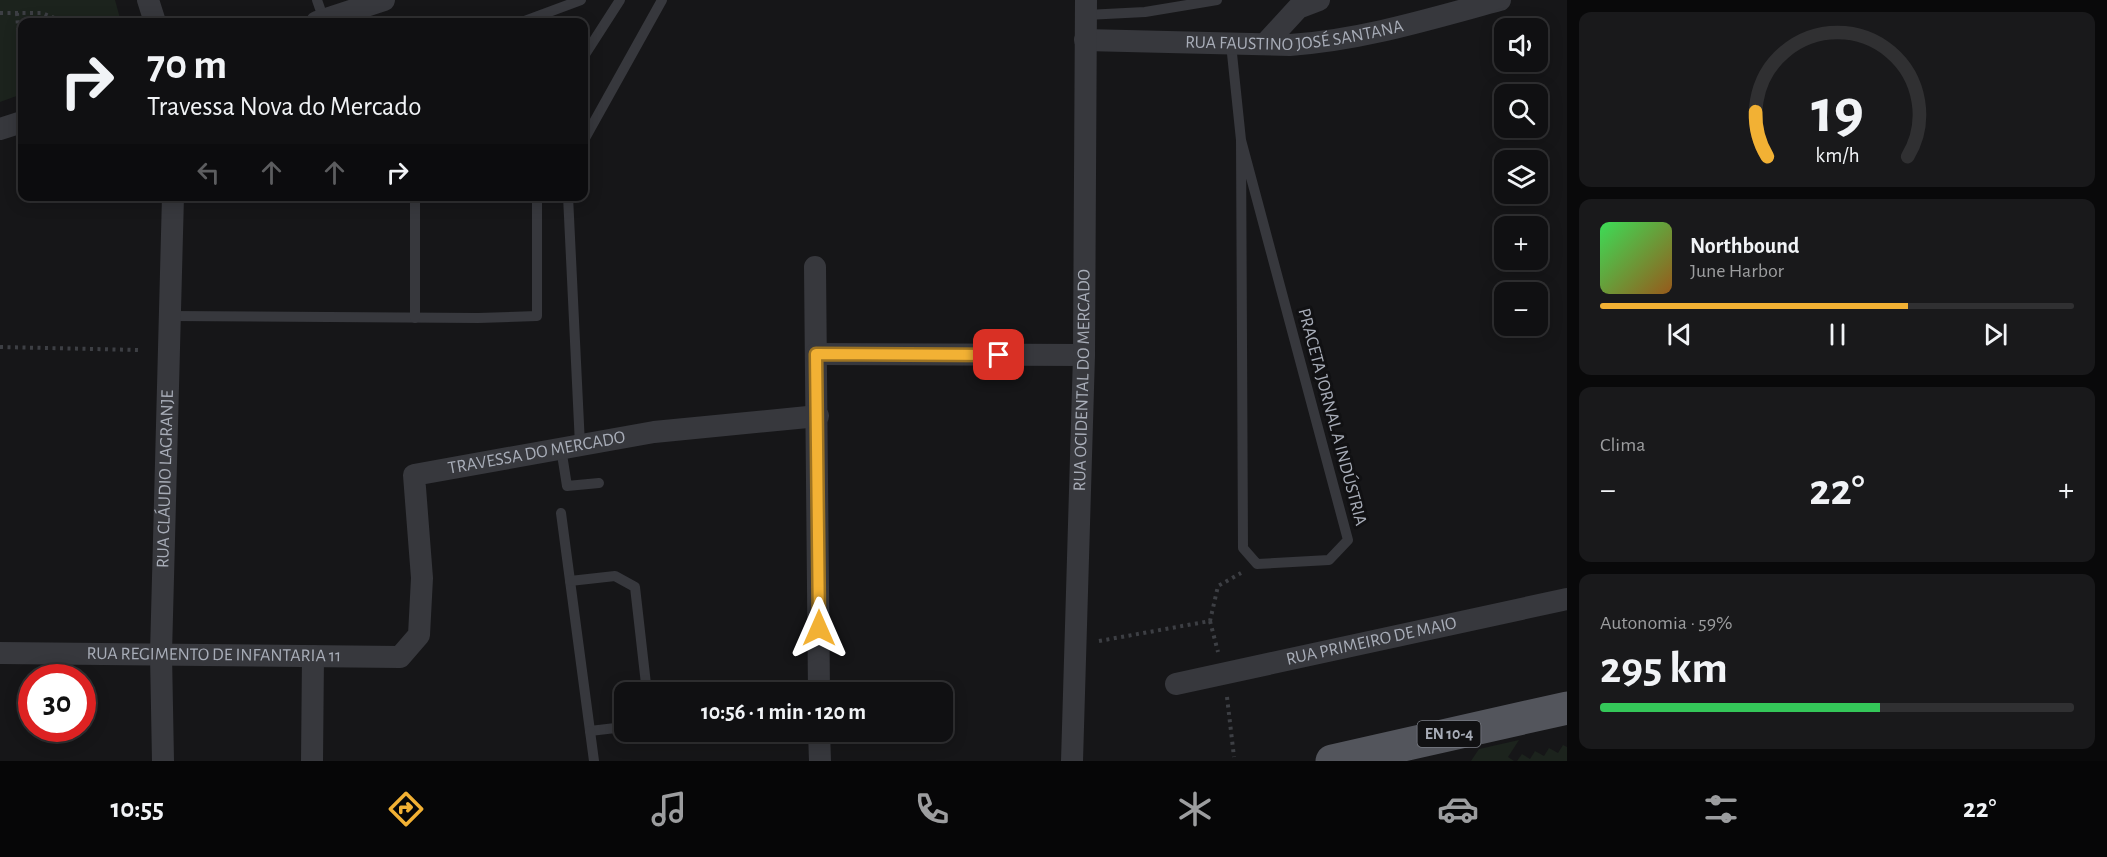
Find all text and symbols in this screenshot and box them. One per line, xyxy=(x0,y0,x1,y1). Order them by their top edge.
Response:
street label: RUA FAUSTINO JOSÉ SANTANA xyxy=(1185,17,1406,54)
map controls xyxy=(1494,18,1548,336)
button: sound xyxy=(1494,18,1548,72)
icon: right xyxy=(48,42,126,120)
text: 70 m xyxy=(147,44,227,86)
text: 19 xyxy=(1811,81,1863,143)
button: search xyxy=(1494,84,1548,138)
text: Travessa Nova do Mercado xyxy=(147,93,422,120)
text: km/h xyxy=(1815,145,1859,166)
button: layers xyxy=(1494,150,1548,204)
icon: left xyxy=(192,156,225,189)
icon: ahead xyxy=(255,156,288,189)
icon: ahead xyxy=(318,156,351,189)
icon: right xyxy=(381,156,414,189)
button: + xyxy=(1494,216,1548,270)
text: Northbound xyxy=(1690,235,1799,257)
text: June Harbor xyxy=(1690,261,1784,281)
street label: RUA OCIDENTAL DO MERCADO xyxy=(1071,269,1093,492)
button: − xyxy=(1494,282,1548,336)
street label: PRACETA JORNAL A INDÚSTRIA xyxy=(1294,306,1373,528)
icon: previous xyxy=(1663,318,1696,351)
icon: pause xyxy=(1821,318,1854,351)
icon: next xyxy=(1979,318,2012,351)
pin xyxy=(973,329,1024,380)
icon: arrive xyxy=(982,338,1015,371)
street label: RUA CLÁUDIO LAGRANJE xyxy=(153,389,177,568)
street label: TRAVESSA DO MERCADO xyxy=(447,428,627,478)
text: Clima xyxy=(1600,435,1645,455)
text: 22° xyxy=(1809,468,1865,513)
text: − xyxy=(1600,474,1616,507)
text: + xyxy=(2058,474,2074,507)
position arrow xyxy=(787,596,851,660)
text: Autonomia · 59% xyxy=(1600,613,1733,633)
street label: RUA PRIMEIRO DE MAIO xyxy=(1284,614,1458,669)
street label: RUA REGIMENTO DE INFANTARIA 11 xyxy=(87,645,341,665)
text: 295 km xyxy=(1600,646,1728,691)
speed limit sign: 30 xyxy=(18,664,96,742)
text: 10:56 · 1 min · 120 m xyxy=(701,701,866,723)
road number: EN 10-4 xyxy=(1418,721,1480,747)
icon: directions xyxy=(385,788,427,830)
icon: music xyxy=(648,788,690,830)
icon: phone xyxy=(911,788,953,830)
icon: climate xyxy=(1174,788,1216,830)
icon: car xyxy=(1437,788,1479,830)
icon: filters xyxy=(1700,788,1742,830)
text: 10:55 xyxy=(111,795,164,822)
text: 22° xyxy=(1963,795,1996,822)

